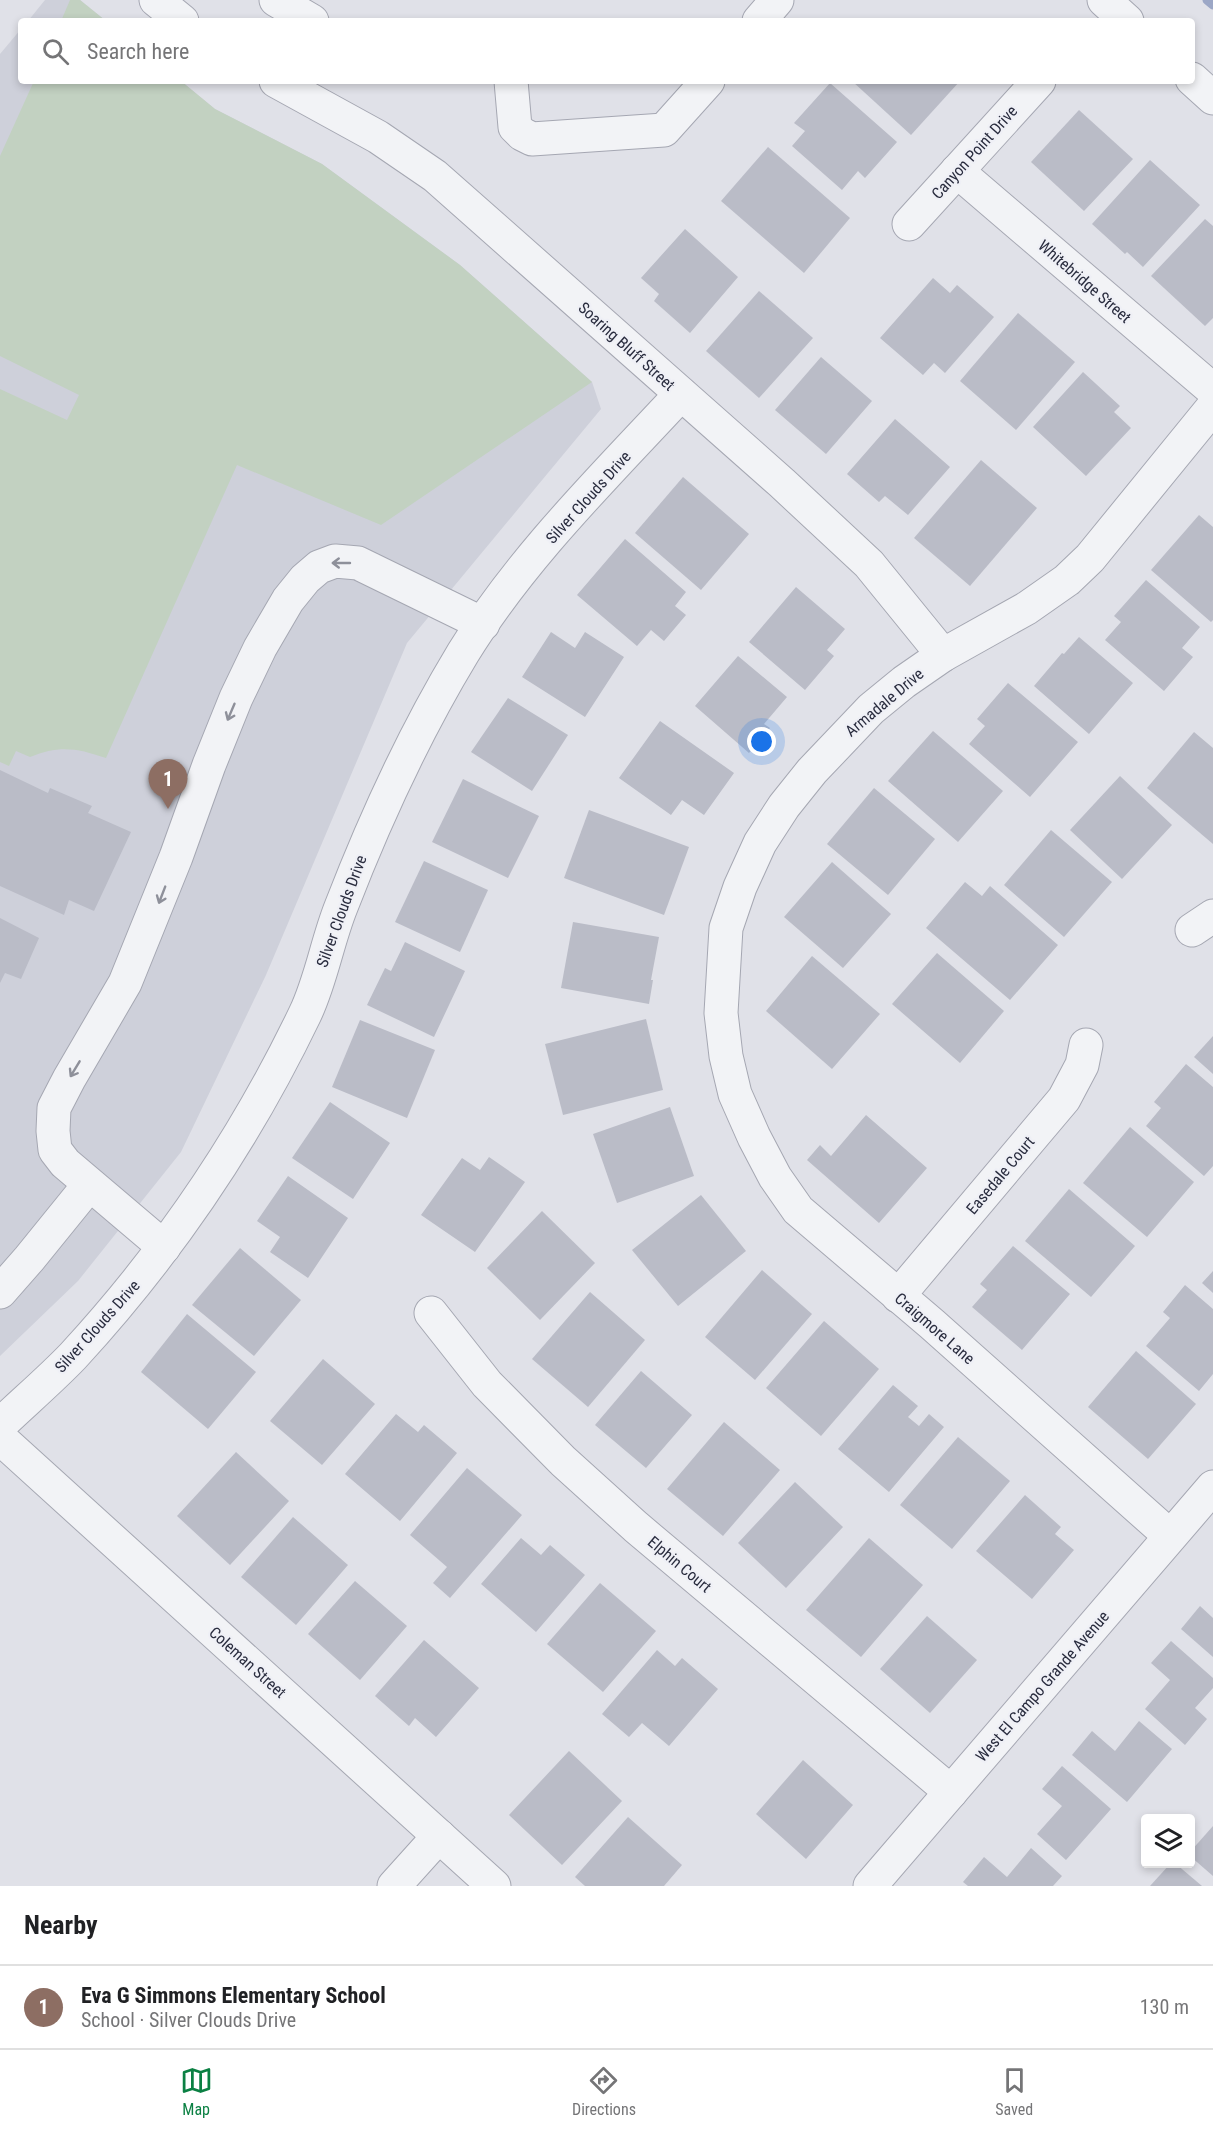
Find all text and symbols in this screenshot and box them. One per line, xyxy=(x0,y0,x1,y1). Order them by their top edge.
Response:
search box xyxy=(18,18,1195,84)
icon: search xyxy=(39,35,72,68)
text: Search here xyxy=(87,39,189,64)
street label: Canyon Point Drive xyxy=(927,102,1021,203)
street label: Whitebridge Street xyxy=(1034,236,1135,327)
street label: Soaring Bluff Street xyxy=(575,298,679,395)
street label: Silver Clouds Drive xyxy=(542,447,635,547)
one-way arrow xyxy=(332,557,351,569)
street label: Armadale Drive xyxy=(841,664,927,741)
one-way arrow xyxy=(224,703,236,721)
your location xyxy=(747,727,776,756)
pin: 1 xyxy=(148,760,188,809)
street label: Silver Clouds Drive xyxy=(312,853,371,970)
one-way arrow xyxy=(155,885,166,903)
one-way arrow xyxy=(68,1060,80,1077)
street label: Easedale Court xyxy=(962,1132,1039,1218)
street label: Silver Clouds Drive xyxy=(51,1276,144,1376)
street label: Craigmore Lane xyxy=(891,1289,978,1368)
street label: Elphin Court xyxy=(644,1532,716,1597)
street label: West El Campo Grande Avenue xyxy=(972,1607,1113,1766)
street label: Coleman Street xyxy=(205,1623,290,1702)
map controls xyxy=(1141,1814,1195,1868)
button: layers xyxy=(1141,1814,1195,1868)
text: Nearby xyxy=(24,1910,98,1940)
text: Eva G Simmons Elementary School xyxy=(81,1983,386,2008)
text: 1 xyxy=(38,1995,49,2019)
text: 130 m xyxy=(1140,1995,1189,2019)
text: School · Silver Clouds Drive xyxy=(81,2008,296,2032)
tab: Map xyxy=(180,2064,213,2119)
tab: Directions xyxy=(572,2064,636,2119)
tab: Saved xyxy=(995,2064,1033,2119)

